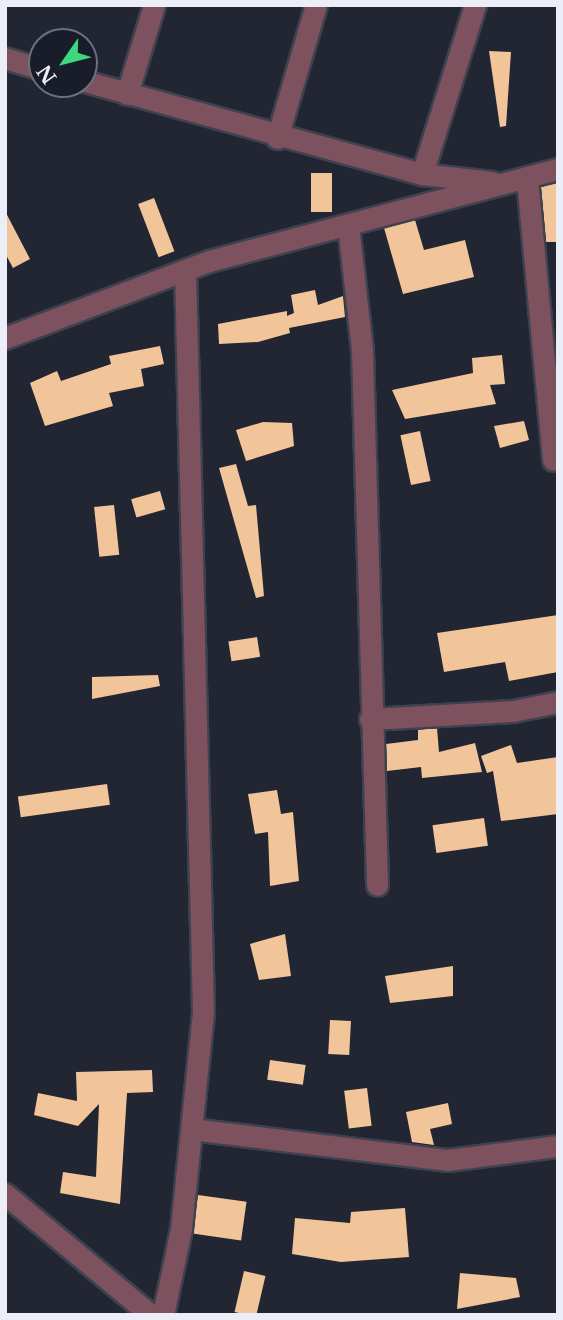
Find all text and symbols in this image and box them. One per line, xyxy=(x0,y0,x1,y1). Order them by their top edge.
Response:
north arrow xyxy=(28,28,98,98)
text: N xyxy=(32,60,62,88)

